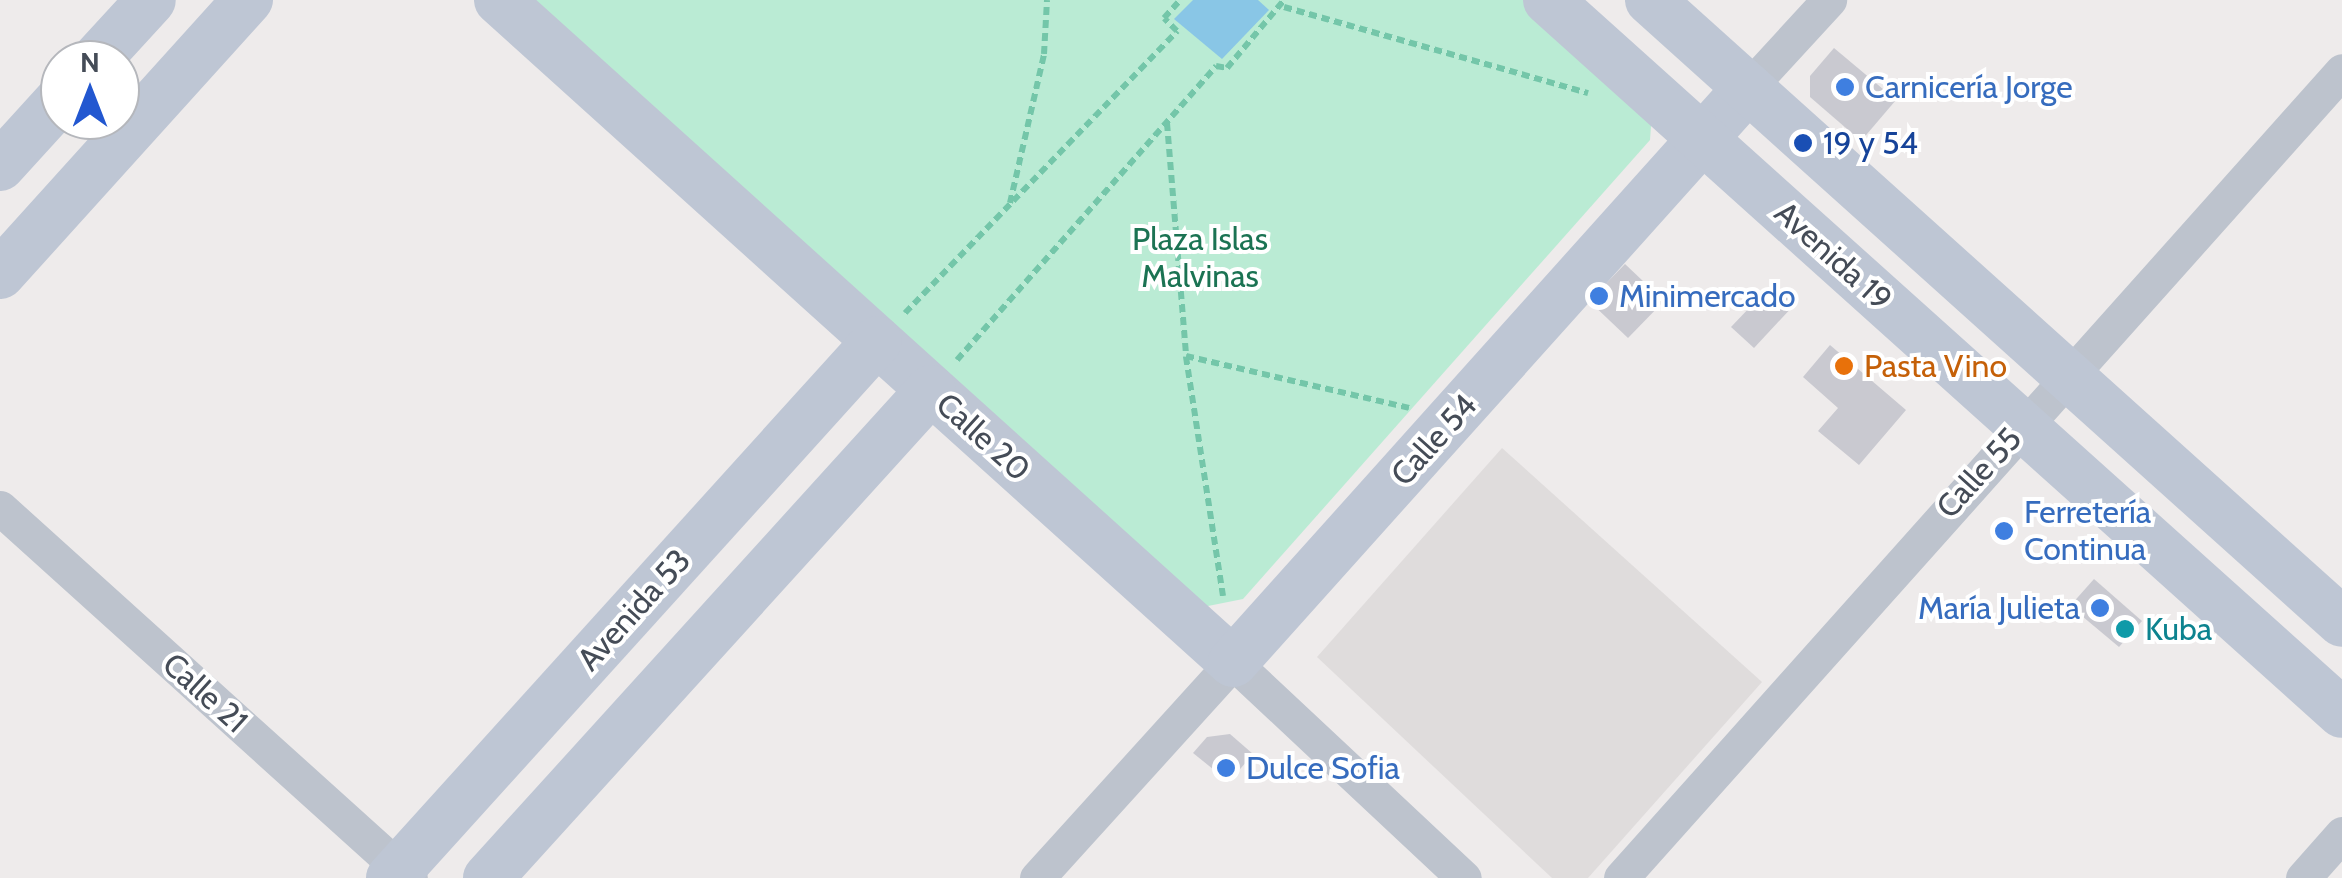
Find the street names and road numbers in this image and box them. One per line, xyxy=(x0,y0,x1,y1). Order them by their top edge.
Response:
street label: Avenida 19 xyxy=(1767,194,1899,318)
street label: Calle 20 xyxy=(928,385,1038,489)
street label: Calle 54 xyxy=(1383,386,1485,494)
street label: Calle 55 xyxy=(1929,420,2029,526)
street label: Avenida 53 xyxy=(570,541,698,679)
street label: Calle 21 xyxy=(155,645,255,741)

